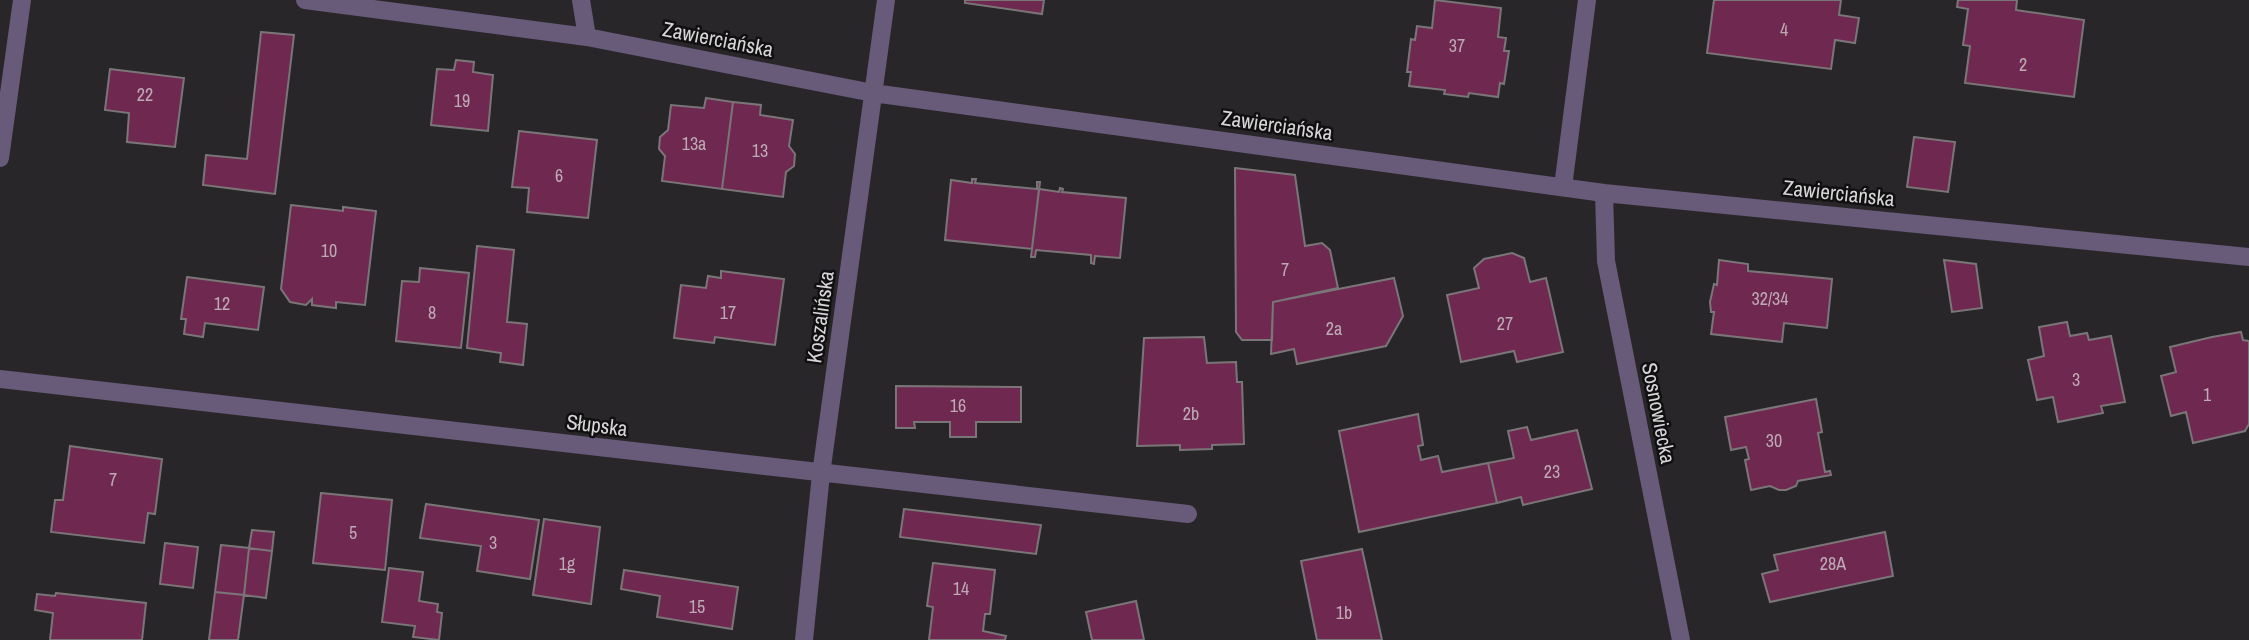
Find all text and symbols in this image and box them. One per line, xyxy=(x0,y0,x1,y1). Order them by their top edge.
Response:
street label: Zawierciańska xyxy=(660,14,776,64)
house number: 4 xyxy=(1780,17,1788,42)
house number: 37 xyxy=(1449,33,1465,58)
house number: 2 xyxy=(2019,52,2027,77)
house number: 22 xyxy=(137,82,153,107)
house number: 19 xyxy=(454,88,470,113)
street label: Zawierciańska xyxy=(1220,103,1335,147)
house number: 13a xyxy=(682,131,706,156)
house number: 13 xyxy=(752,138,768,163)
house number: 6 xyxy=(555,163,563,188)
street label: Zawierciańska xyxy=(1782,173,1897,213)
house number: 10 xyxy=(321,238,337,263)
house number: 7 xyxy=(1281,257,1289,282)
street label: Koszalińska xyxy=(799,269,841,365)
house number: 32/34 xyxy=(1752,286,1788,311)
house number: 12 xyxy=(214,291,230,316)
house number: 8 xyxy=(428,300,436,325)
house number: 17 xyxy=(720,300,736,325)
house number: 27 xyxy=(1497,311,1513,336)
house number: 2a xyxy=(1326,316,1342,341)
street label: Sosnowiecka xyxy=(1635,360,1683,466)
house number: 3 xyxy=(2072,367,2080,392)
house number: 1 xyxy=(2203,382,2212,407)
house number: 16 xyxy=(950,393,966,418)
house number: 2b xyxy=(1183,401,1199,426)
street label: Słupska xyxy=(565,407,630,443)
house number: 30 xyxy=(1766,428,1782,453)
house number: 23 xyxy=(1544,459,1560,484)
house number: 7 xyxy=(109,467,117,492)
house number: 5 xyxy=(349,520,357,545)
house number: 3 xyxy=(489,530,497,555)
house number: 1g xyxy=(559,551,576,576)
house number: 28A xyxy=(1820,551,1846,576)
house number: 14 xyxy=(953,576,969,601)
house number: 15 xyxy=(689,594,705,619)
house number: 1b xyxy=(1336,600,1352,625)

